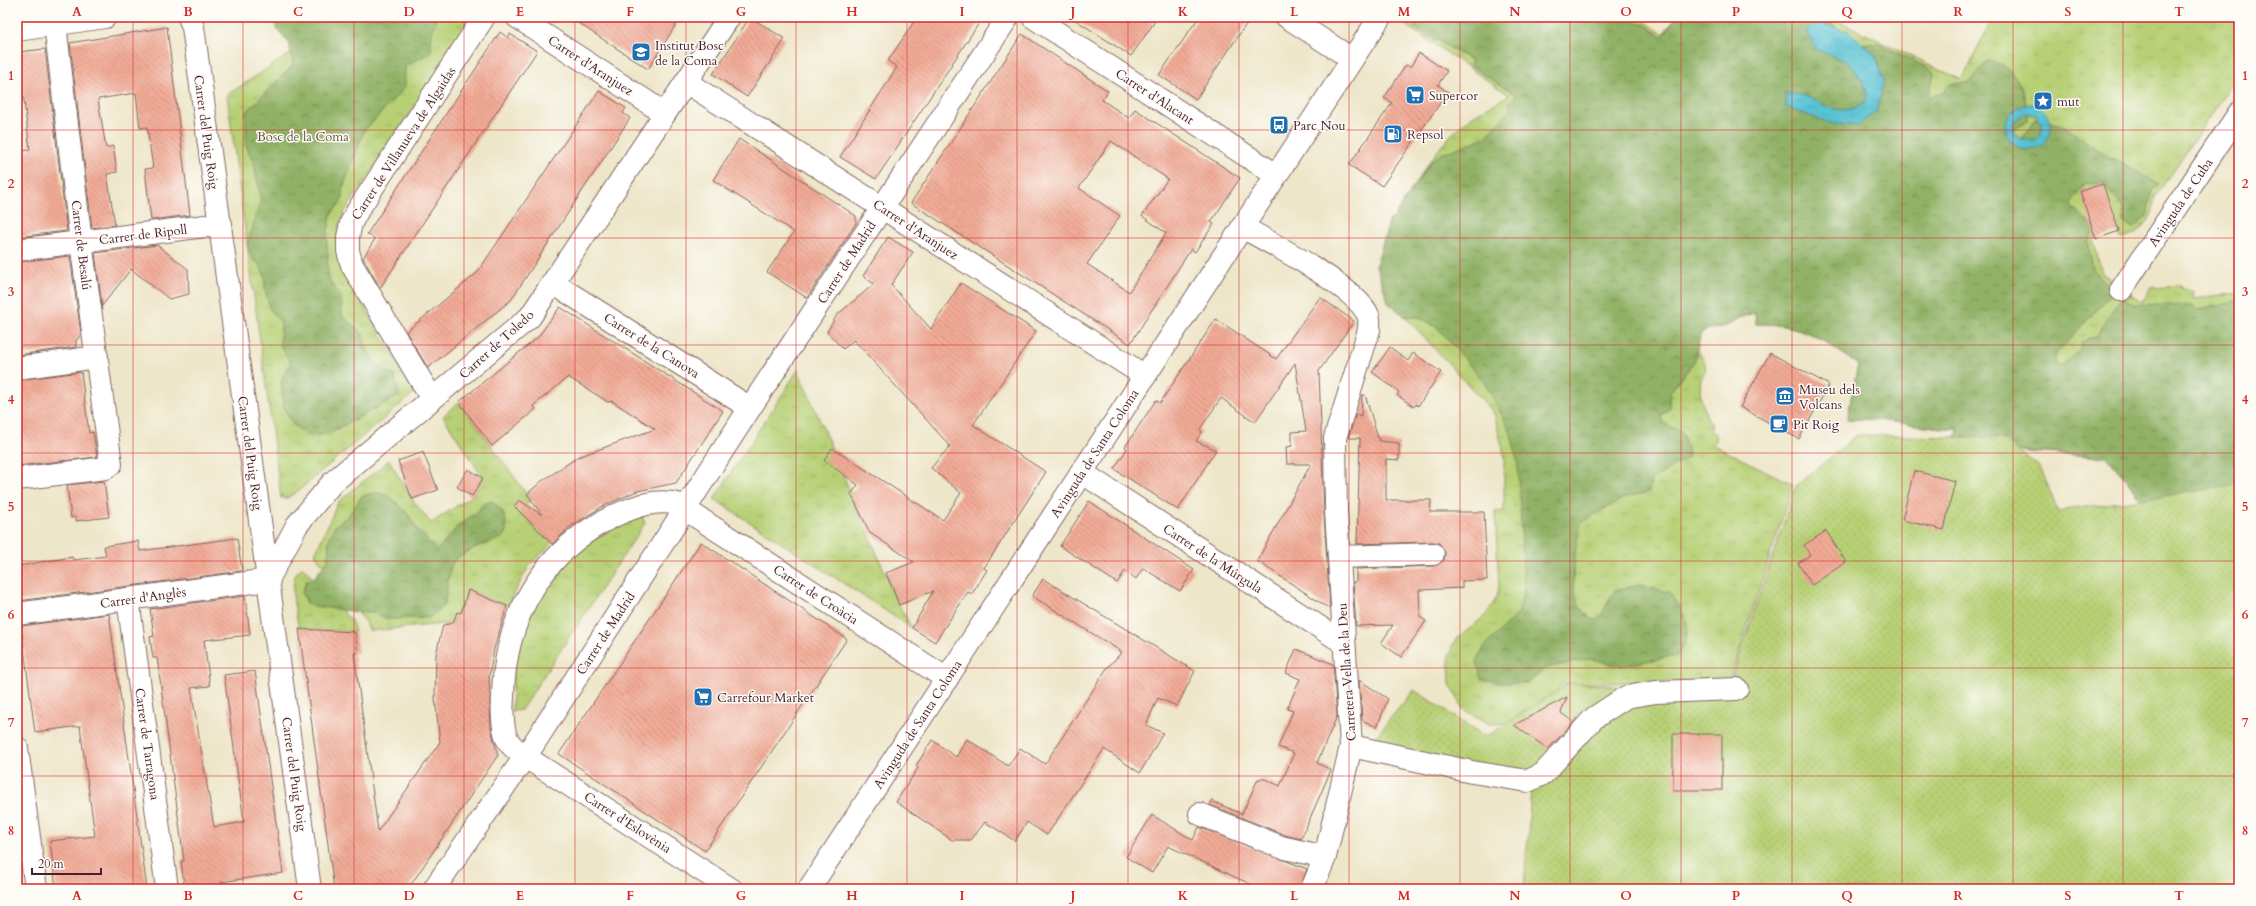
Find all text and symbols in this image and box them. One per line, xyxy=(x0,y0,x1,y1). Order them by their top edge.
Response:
text: A xyxy=(72,3,82,21)
text: B xyxy=(183,3,193,21)
text: C xyxy=(293,3,303,21)
text: D xyxy=(403,3,415,21)
text: E xyxy=(516,3,524,21)
text: F xyxy=(626,3,634,21)
text: G xyxy=(736,3,747,21)
text: H xyxy=(846,3,858,21)
text: I xyxy=(959,3,965,21)
text: J xyxy=(1069,3,1076,21)
text: K xyxy=(1178,3,1189,21)
text: L xyxy=(1290,3,1299,21)
text: M xyxy=(1398,3,1411,21)
text: N xyxy=(1509,3,1521,21)
text: O xyxy=(1620,3,1632,21)
text: P xyxy=(1732,3,1740,21)
text: Q xyxy=(1841,3,1853,21)
text: R xyxy=(1953,3,1963,21)
text: S xyxy=(2065,3,2072,21)
text: T xyxy=(2174,3,2184,21)
street label: Carrer d'Aranjuez xyxy=(544,31,637,100)
place label: Institut Bosc de la Coma xyxy=(655,37,724,70)
school or university icon: Institut Bosc de la Coma xyxy=(630,41,652,63)
street label: Carrer de Villanueva de Algaidas xyxy=(347,63,460,224)
street label: Carrer d'Alacant xyxy=(1112,65,1197,129)
text: 1 xyxy=(8,67,14,85)
text: 1 xyxy=(2242,67,2248,85)
street label: Carrer del Puig Roig xyxy=(189,74,223,191)
supermarket icon: Supercor xyxy=(1404,84,1426,106)
place label: Supercor xyxy=(1429,87,1478,105)
place icon: mut xyxy=(2032,90,2054,112)
place label: mut xyxy=(2057,93,2079,111)
bus stop icon: Parc Nou xyxy=(1268,114,1290,136)
place label: Parc Nou xyxy=(1293,117,1346,135)
fuel station icon: Repsol xyxy=(1382,123,1404,145)
place label: Repsol xyxy=(1407,126,1444,144)
park label: Bosc de la Coma xyxy=(257,128,349,146)
street label: Avinguda de Cuba xyxy=(2144,154,2217,250)
text: 2 xyxy=(8,175,15,193)
text: 2 xyxy=(2242,175,2249,193)
street label: Carrer d'Aranjuez xyxy=(869,195,962,264)
street label: Carrer de Besalú xyxy=(67,199,95,291)
street label: Carrer de Madrid xyxy=(813,217,880,308)
street label: Carrer de Ripoll xyxy=(98,221,189,249)
text: 3 xyxy=(8,283,15,301)
text: 3 xyxy=(2242,283,2249,301)
street label: Carrer de Toledo xyxy=(455,306,538,383)
street label: Carrer de la Canova xyxy=(600,309,703,383)
place label: Museu dels Volcans xyxy=(1799,381,1860,414)
street label: Avinguda de Santa Coloma xyxy=(1046,385,1144,521)
museum icon: Museu dels Volcans xyxy=(1774,385,1796,407)
text: 4 xyxy=(8,391,15,409)
text: 4 xyxy=(2242,391,2249,409)
street label: Carrer del Puig Roig xyxy=(233,395,267,512)
cafe icon: Pit Roig xyxy=(1768,413,1790,435)
place label: Pit Roig xyxy=(1793,416,1840,434)
text: 5 xyxy=(8,498,14,516)
text: 5 xyxy=(2242,498,2248,516)
street label: Carrer de la Múrgula xyxy=(1159,520,1266,598)
street label: Carrer de Croàcia xyxy=(769,561,862,629)
street label: Carrer d'Anglès xyxy=(99,583,187,613)
street label: Carrer de Madrid xyxy=(572,588,639,679)
street label: Carretera Vella de la Deu xyxy=(1333,602,1361,742)
text: 6 xyxy=(8,606,15,624)
text: 6 xyxy=(2242,606,2249,624)
street label: Avinguda de Santa Coloma xyxy=(869,656,967,792)
supermarket icon: Carrefour Market xyxy=(692,686,714,708)
street label: Carrer de Tarragona xyxy=(130,687,164,802)
place label: Carrefour Market xyxy=(717,689,814,707)
text: 7 xyxy=(8,714,15,732)
text: 7 xyxy=(2242,714,2249,732)
street label: Carrer del Puig Roig xyxy=(277,716,311,833)
street label: Carrer d'Eslovènia xyxy=(580,788,675,858)
text: 8 xyxy=(8,822,14,840)
text: 8 xyxy=(2242,822,2248,840)
scale bar xyxy=(32,850,101,876)
text: 20 m xyxy=(38,856,65,872)
text: A xyxy=(72,887,82,905)
text: B xyxy=(183,887,193,905)
text: C xyxy=(293,887,303,905)
text: D xyxy=(403,887,415,905)
text: E xyxy=(516,887,524,905)
text: F xyxy=(626,887,634,905)
text: G xyxy=(736,887,747,905)
text: H xyxy=(846,887,858,905)
text: I xyxy=(959,887,965,905)
text: J xyxy=(1069,887,1076,905)
text: K xyxy=(1178,887,1189,905)
text: L xyxy=(1290,887,1299,905)
text: M xyxy=(1398,887,1411,905)
text: N xyxy=(1509,887,1521,905)
text: O xyxy=(1620,887,1632,905)
text: P xyxy=(1732,887,1740,905)
text: Q xyxy=(1841,887,1853,905)
text: R xyxy=(1953,887,1963,905)
text: S xyxy=(2065,887,2072,905)
text: T xyxy=(2174,887,2184,905)

